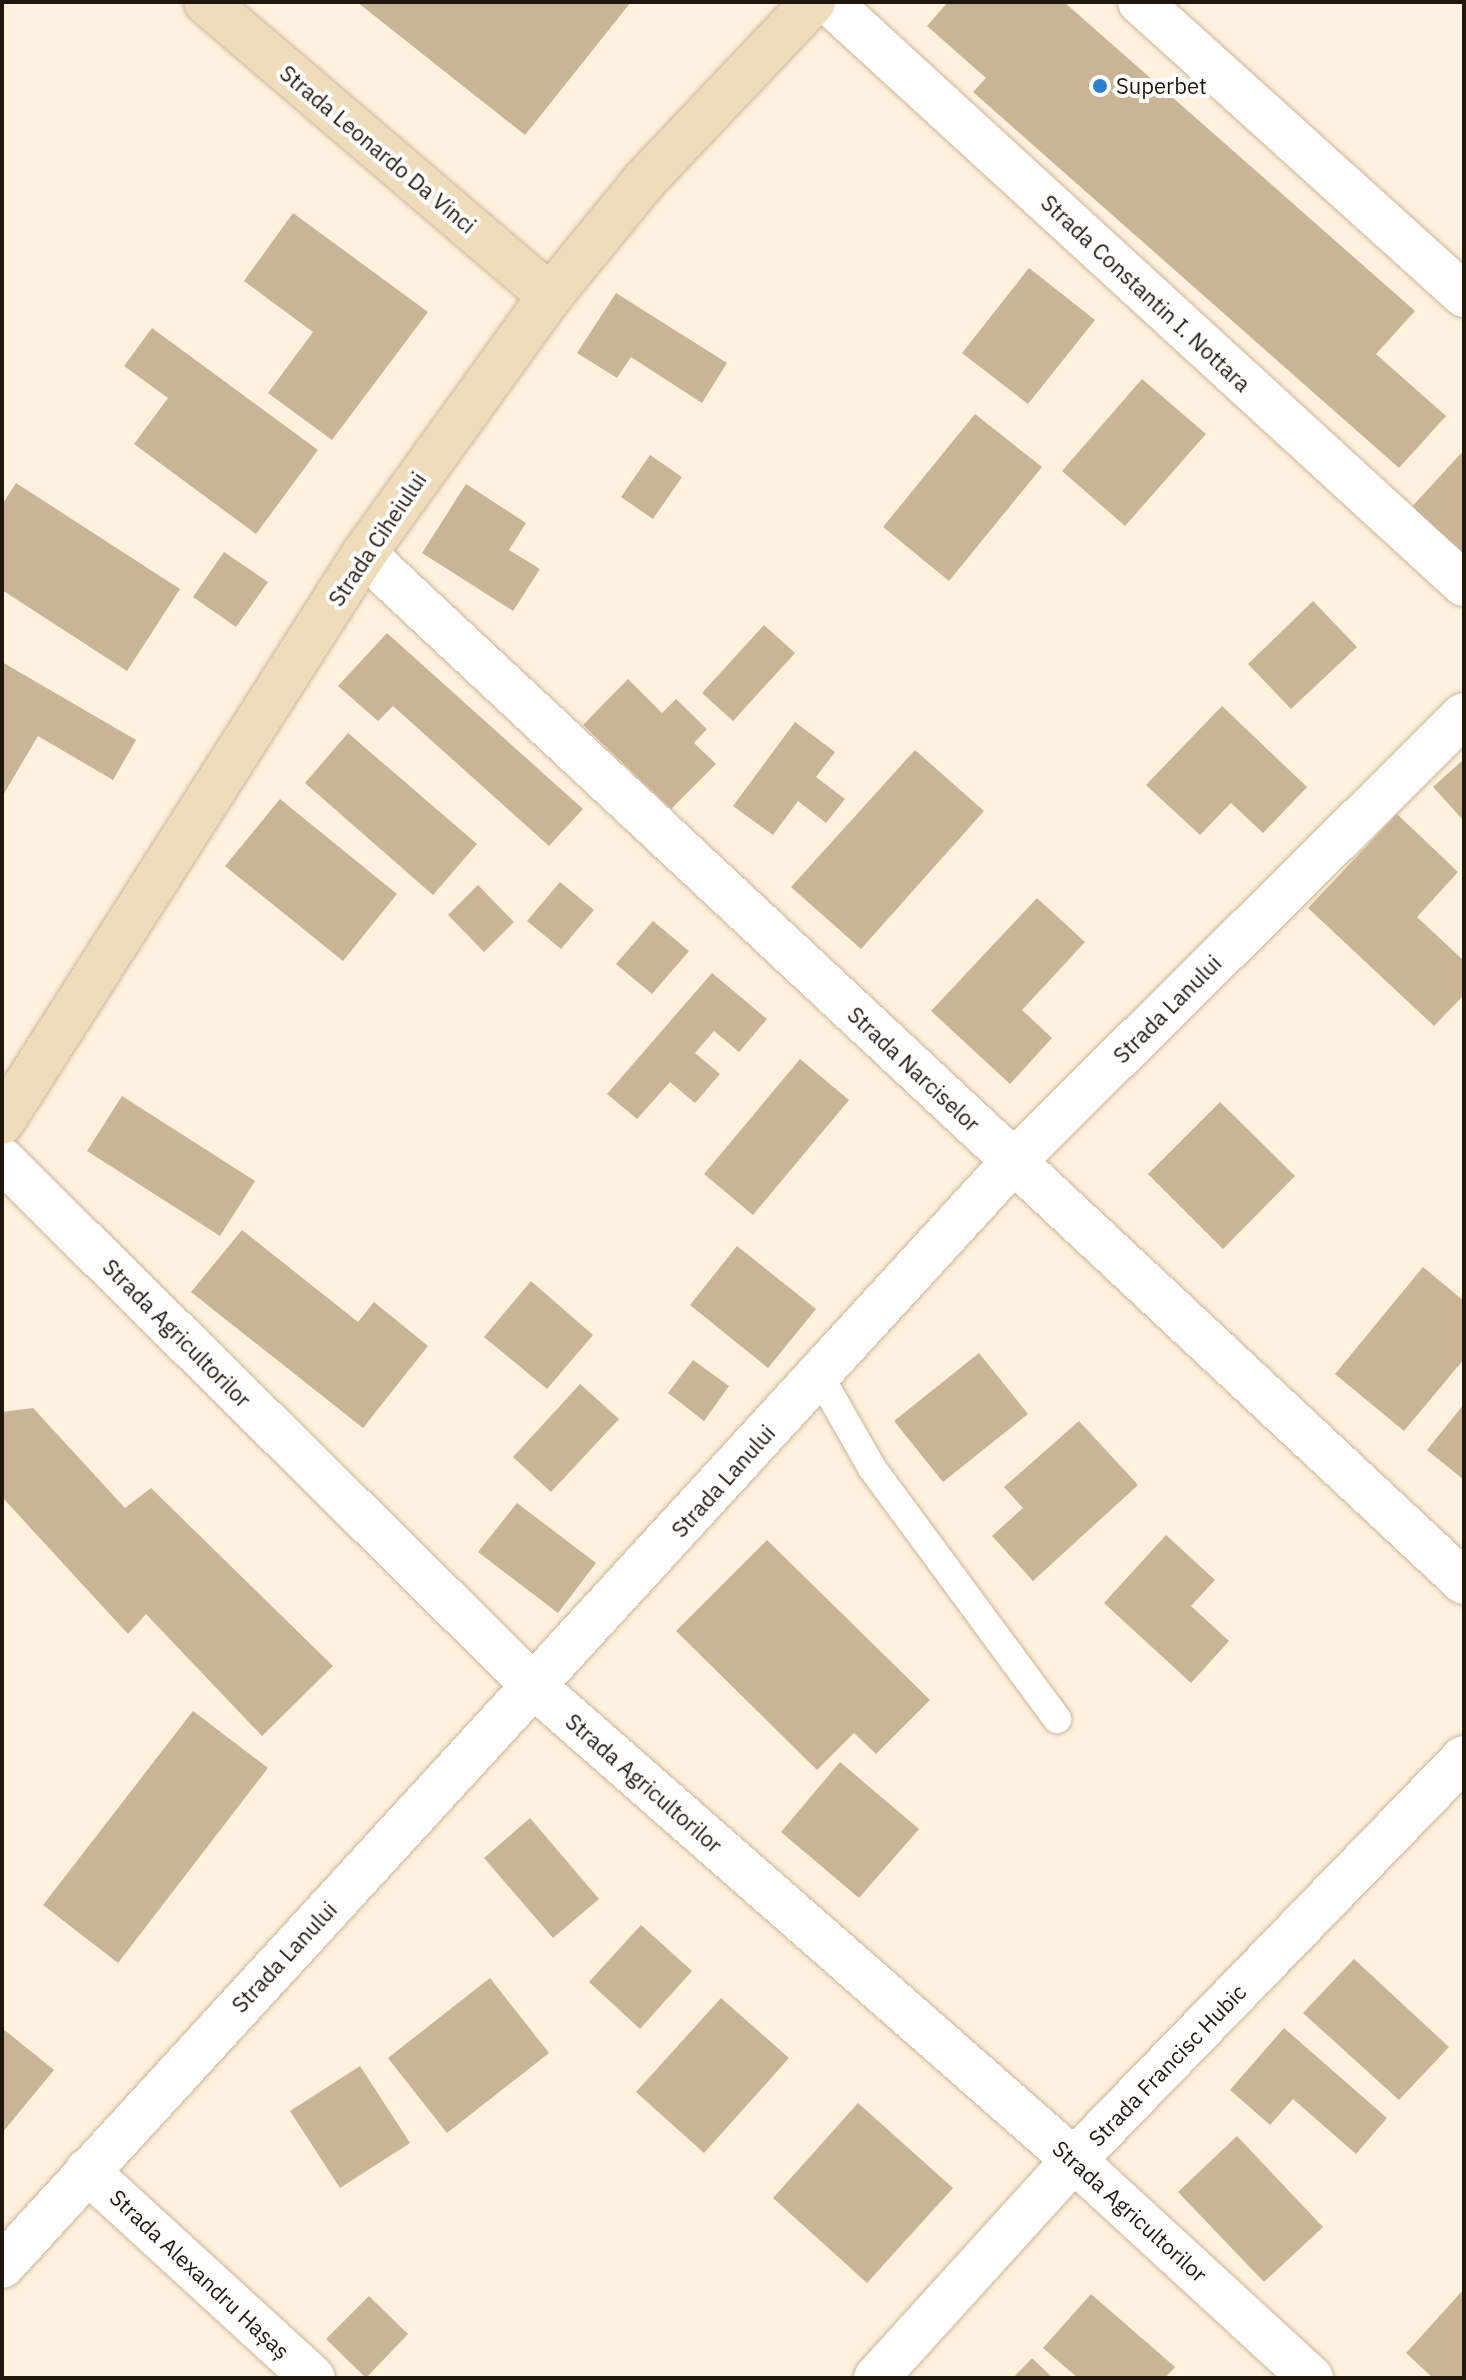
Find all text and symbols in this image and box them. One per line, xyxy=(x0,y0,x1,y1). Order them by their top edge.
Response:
street label: Strada Leonardo Da Vinci xyxy=(275,59,481,239)
place label: Superbet xyxy=(1116,73,1207,99)
marker: Superbet xyxy=(1091,77,1109,95)
street label: Strada Constantin I. Nottara xyxy=(1036,189,1256,397)
street label: Strada Ciheiului xyxy=(323,467,431,611)
street label: Strada Lanului xyxy=(1108,950,1226,1068)
street label: Strada Narciselor xyxy=(842,1001,986,1137)
street label: Strada Agricultorilor xyxy=(97,1253,257,1413)
street label: Strada Lanului xyxy=(666,1420,780,1542)
street label: Strada Agricultorilor xyxy=(560,1708,728,1858)
street label: Strada Lanului xyxy=(226,1896,342,2018)
street label: Strada Francisc Hubic xyxy=(1083,1979,1251,2151)
street label: Strada Agricultorilor xyxy=(1047,2135,1213,2287)
street label: Strada Alexandru Hașaș xyxy=(105,2184,295,2364)

